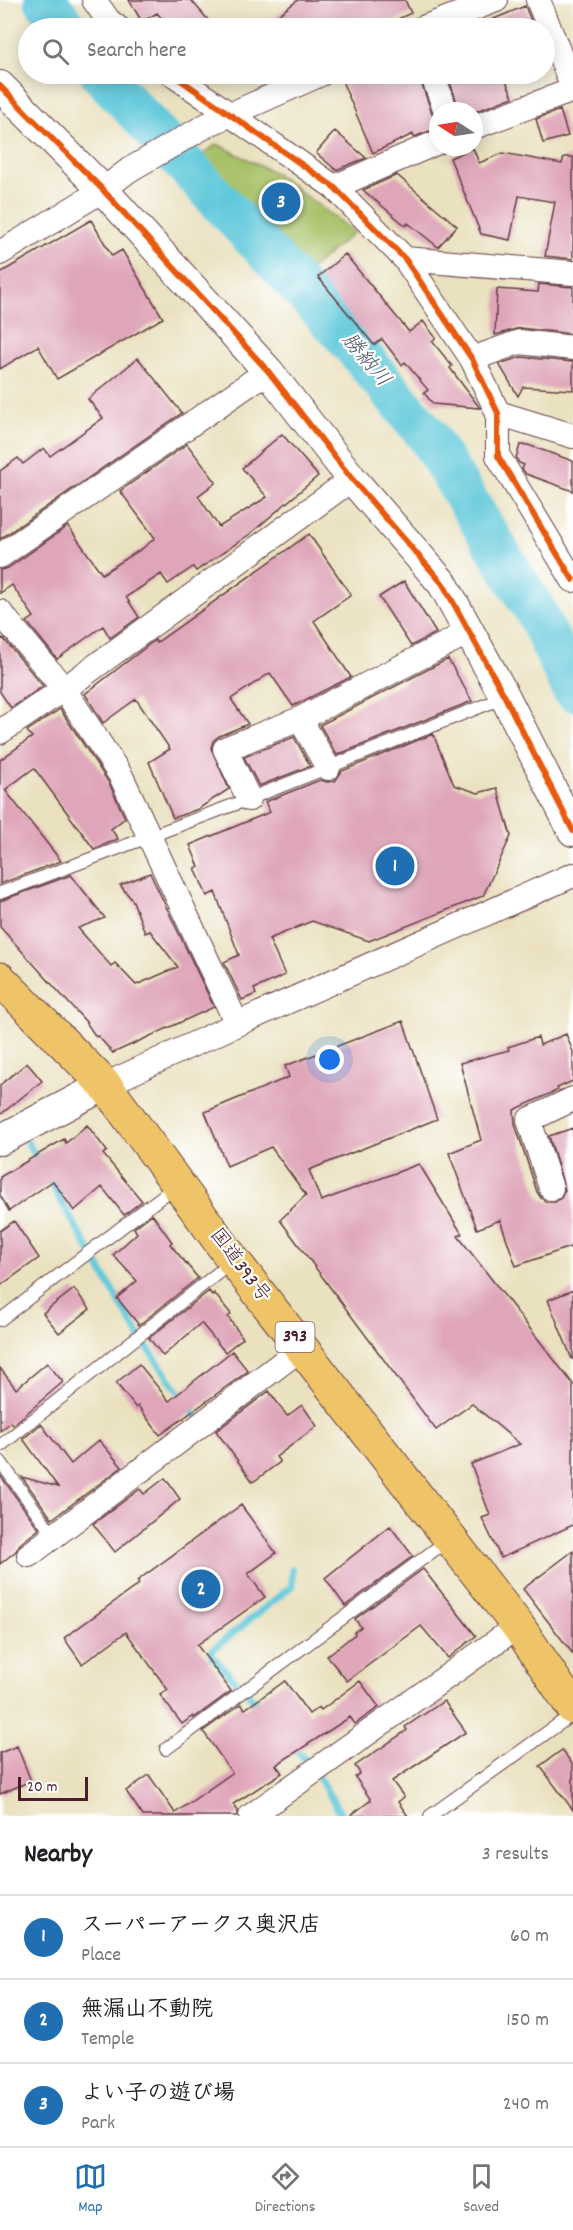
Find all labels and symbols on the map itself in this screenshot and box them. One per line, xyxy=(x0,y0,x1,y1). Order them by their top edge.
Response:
north arrow xyxy=(429,102,483,156)
pin: 3 xyxy=(262,180,300,224)
water label: 勝納川 xyxy=(333,327,397,395)
pin: 1 xyxy=(376,844,414,888)
your location xyxy=(315,1045,344,1074)
street label: 国道393号 xyxy=(202,1223,276,1309)
road number: 393 xyxy=(276,1322,314,1352)
pin: 2 xyxy=(182,1566,220,1612)
scale bar xyxy=(18,1774,88,1802)

